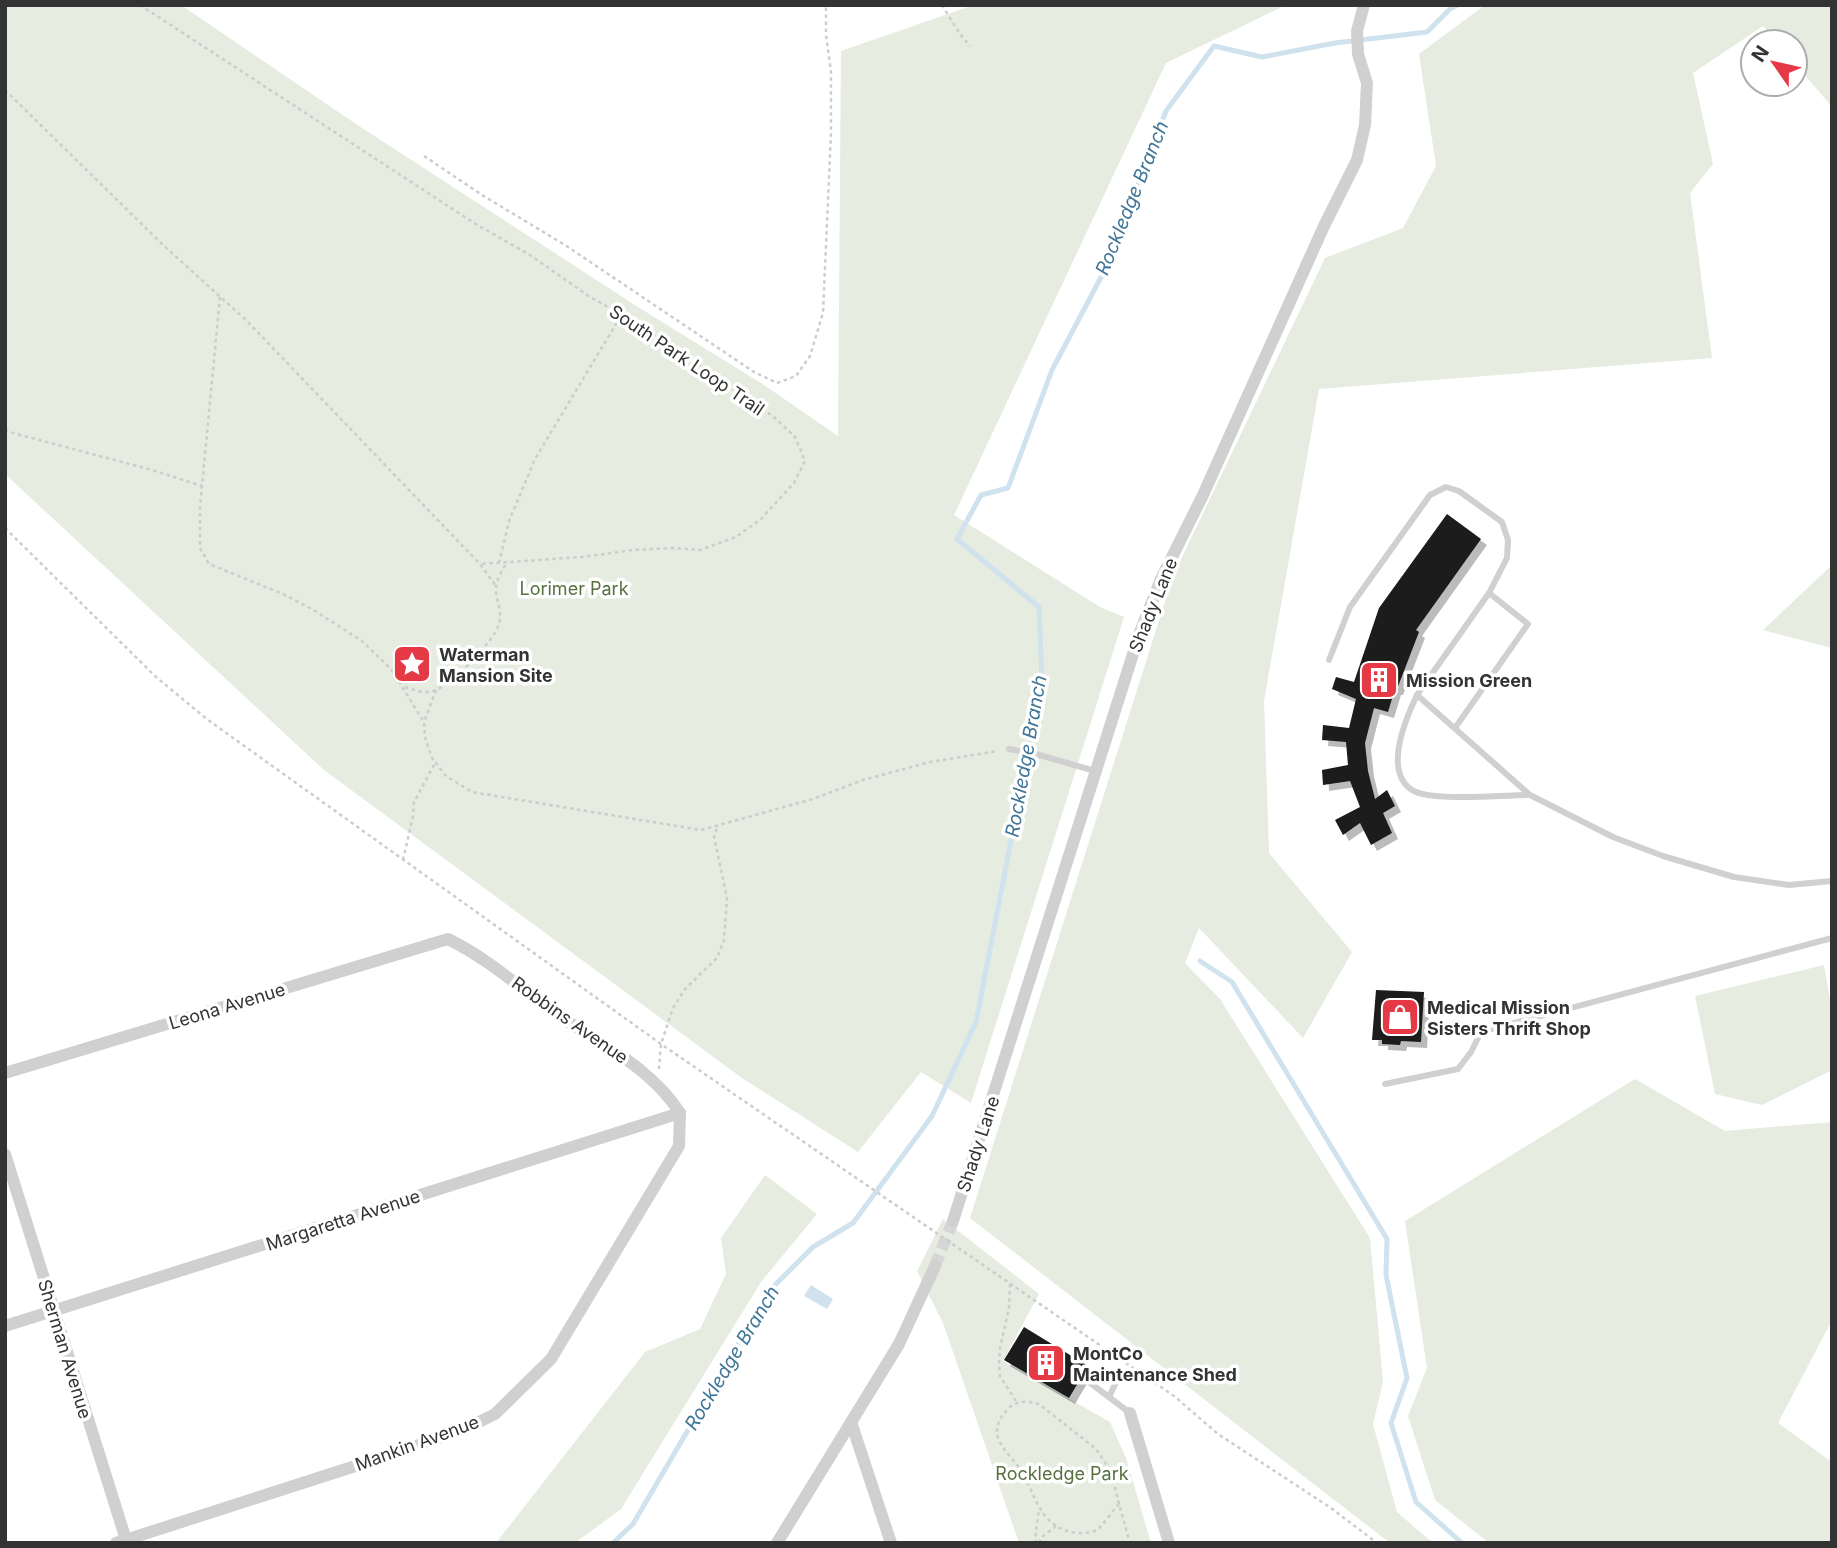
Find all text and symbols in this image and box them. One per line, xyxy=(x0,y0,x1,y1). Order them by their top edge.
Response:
north arrow xyxy=(1739,28,1809,98)
text: N xyxy=(1747,41,1774,66)
water label: Rockledge Branch xyxy=(1091,118,1173,278)
street label: South Park Loop Trail xyxy=(606,300,768,420)
street label: Shady Lane xyxy=(1125,555,1181,655)
park label: Lorimer Park xyxy=(519,578,629,599)
place icon: Waterman Mansion Site xyxy=(391,643,433,685)
place label: Waterman Mansion Site xyxy=(439,644,553,686)
building icon: Mission Green xyxy=(1358,659,1400,701)
place label: Mission Green xyxy=(1406,670,1532,691)
water label: Rockledge Branch xyxy=(1000,673,1052,839)
street label: Robbins Avenue xyxy=(508,972,632,1068)
street label: Leona Avenue xyxy=(166,978,288,1034)
shop icon: Medical Mission Sisters Thrift Shop xyxy=(1379,996,1421,1038)
place label: Medical Mission Sisters Thrift Shop xyxy=(1427,997,1591,1039)
street label: Shady Lane xyxy=(953,1093,1003,1195)
street label: Margaretta Avenue xyxy=(263,1185,423,1255)
street label: Sherman Avenue xyxy=(34,1277,96,1421)
water label: Rockledge Branch xyxy=(680,1282,784,1434)
building icon: MontCo Maintenance Shed xyxy=(1025,1342,1067,1384)
place label: MontCo Maintenance Shed xyxy=(1073,1343,1237,1385)
street label: Mankin Avenue xyxy=(352,1411,482,1475)
park label: Rockledge Park xyxy=(995,1463,1129,1484)

